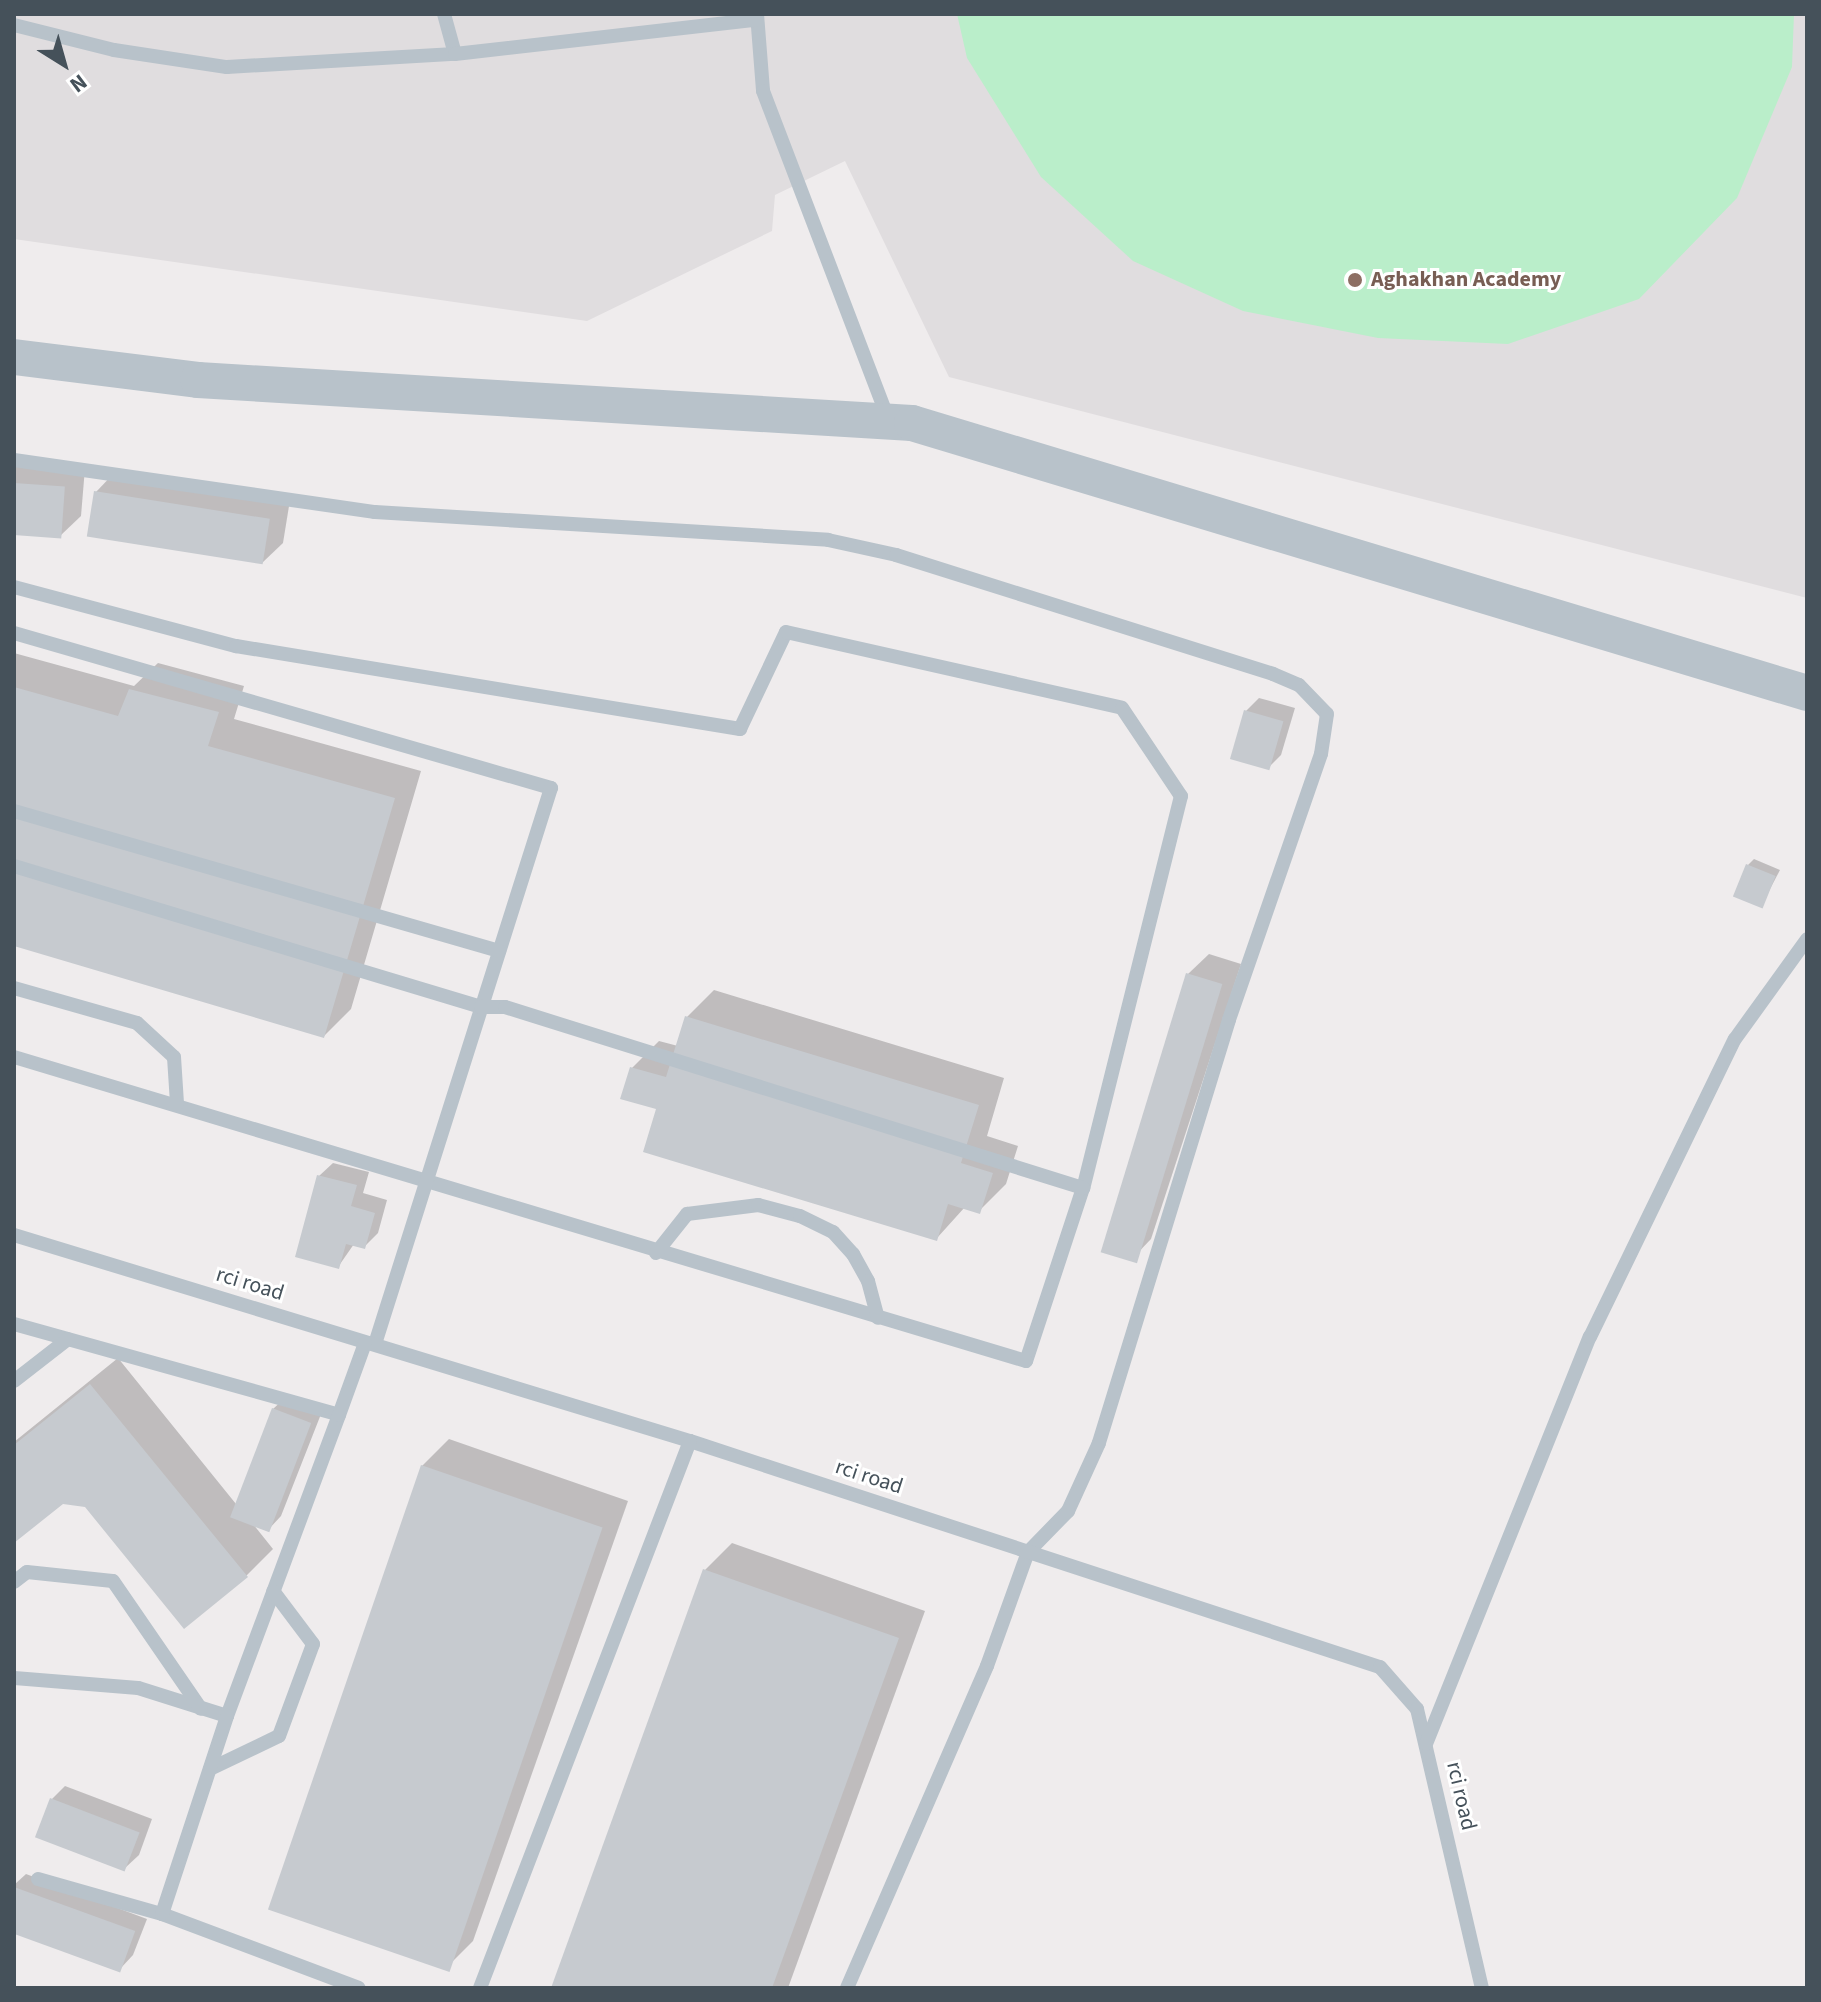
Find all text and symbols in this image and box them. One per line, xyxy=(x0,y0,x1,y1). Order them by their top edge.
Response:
north arrow xyxy=(24,24,104,104)
text: N xyxy=(63,66,94,100)
place label: Aghakhan Academy xyxy=(1371,267,1561,293)
marker: Aghakhan Academy xyxy=(1346,271,1364,289)
street label: rci road xyxy=(213,1261,287,1307)
street label: rci road xyxy=(832,1454,906,1500)
street label: rci road xyxy=(1440,1759,1482,1833)

